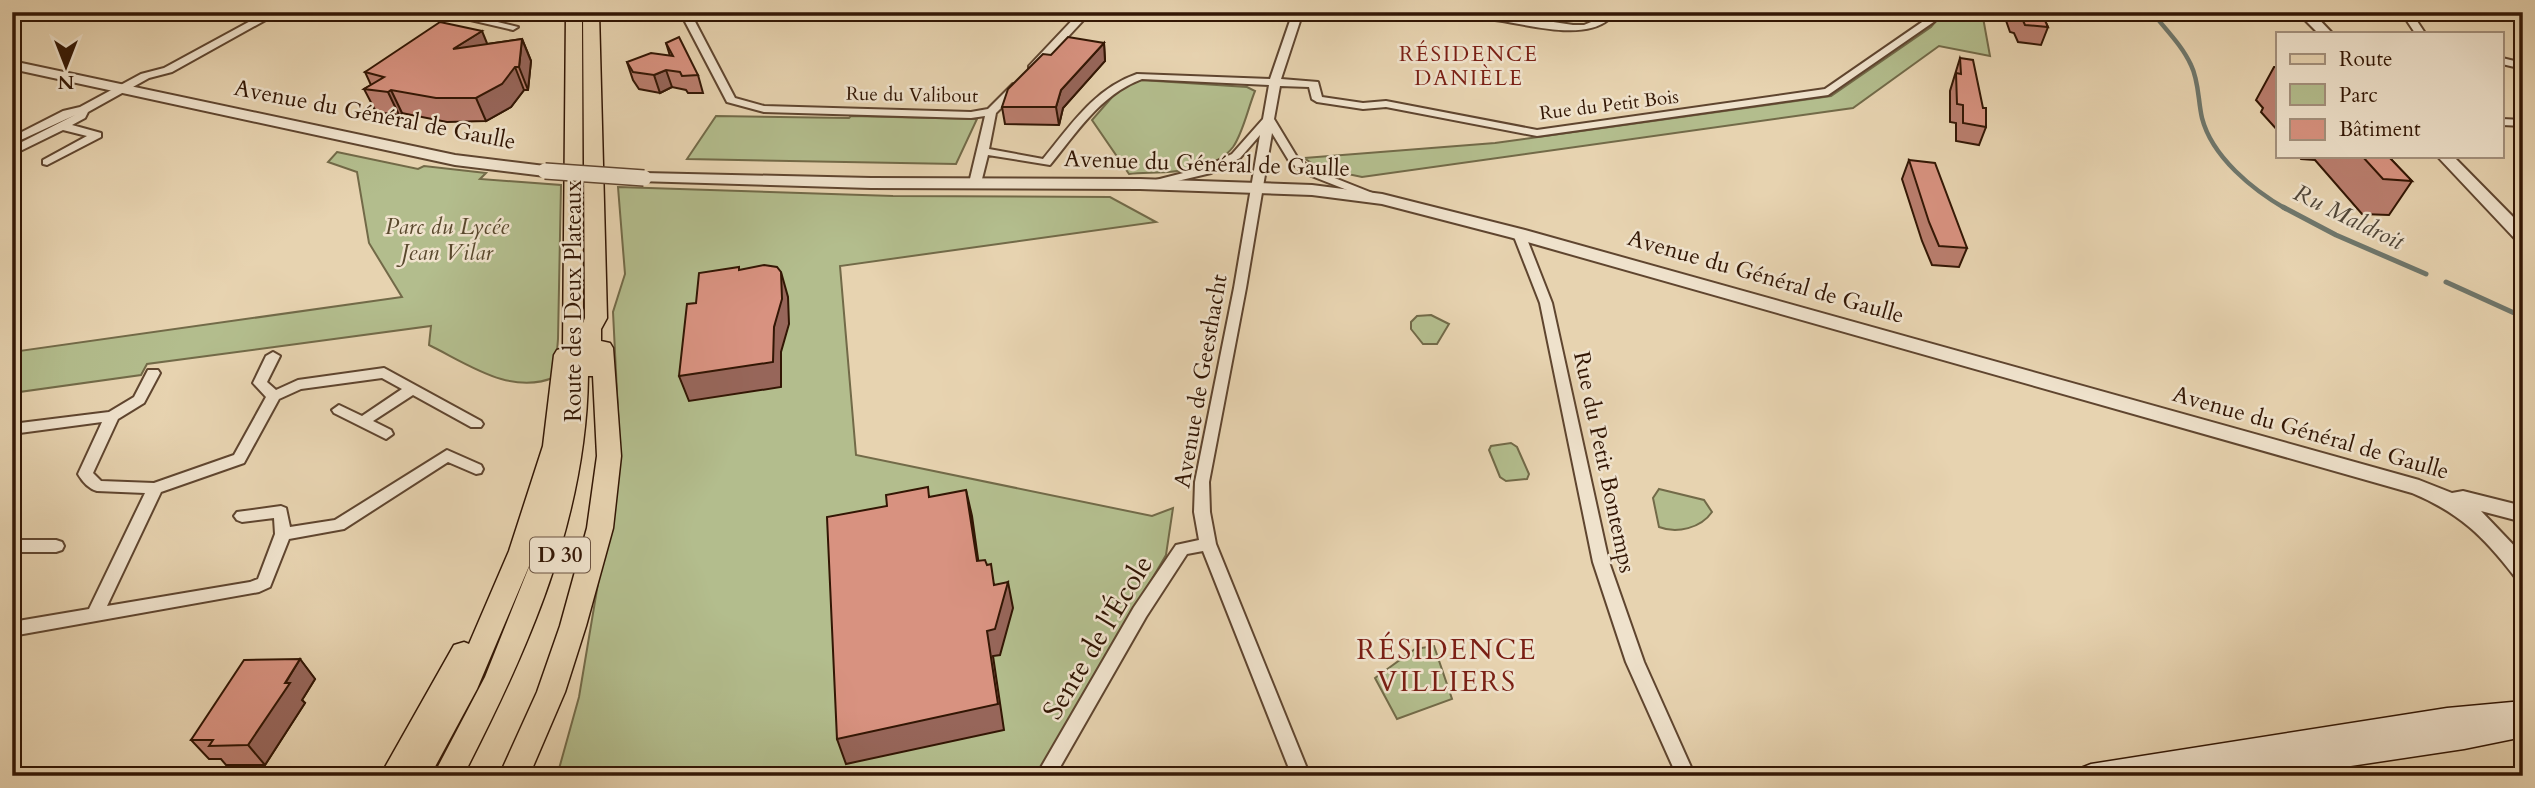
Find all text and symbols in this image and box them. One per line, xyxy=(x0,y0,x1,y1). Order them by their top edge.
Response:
north arrow xyxy=(32,32,102,102)
legend xyxy=(2276,32,2504,158)
district label: RÉSIDENCE DANIÈLE xyxy=(1399,40,1539,93)
text: Route xyxy=(2339,45,2393,74)
text: N xyxy=(57,69,74,95)
street label: Avenue du Général de Gaulle xyxy=(232,72,518,157)
street label: Rue du Valibout xyxy=(846,81,978,109)
text: Parc xyxy=(2339,81,2378,110)
street label: Rue du Petit Bois xyxy=(1538,84,1680,126)
text: Bâtiment xyxy=(2339,115,2421,144)
street label: Avenue du Général de Gaulle xyxy=(1063,143,1350,184)
water label: Ru Maldroit xyxy=(2288,177,2411,259)
street label: Route des Deux Plateaux xyxy=(558,179,589,422)
park label: Parc du Lycée Jean Vilar xyxy=(385,211,509,268)
street label: Avenue du Général de Gaulle xyxy=(1624,222,1908,331)
street label: Avenue de Geesthacht xyxy=(1166,272,1235,490)
street label: Rue du Petit Bontemps xyxy=(1566,349,1643,576)
street label: Avenue du Général de Gaulle xyxy=(2169,378,2453,487)
road number: D 30 xyxy=(530,538,590,572)
street label: Sente de l'École xyxy=(1034,548,1162,727)
district label: RÉSIDENCE VILLIERS xyxy=(1357,631,1537,701)

